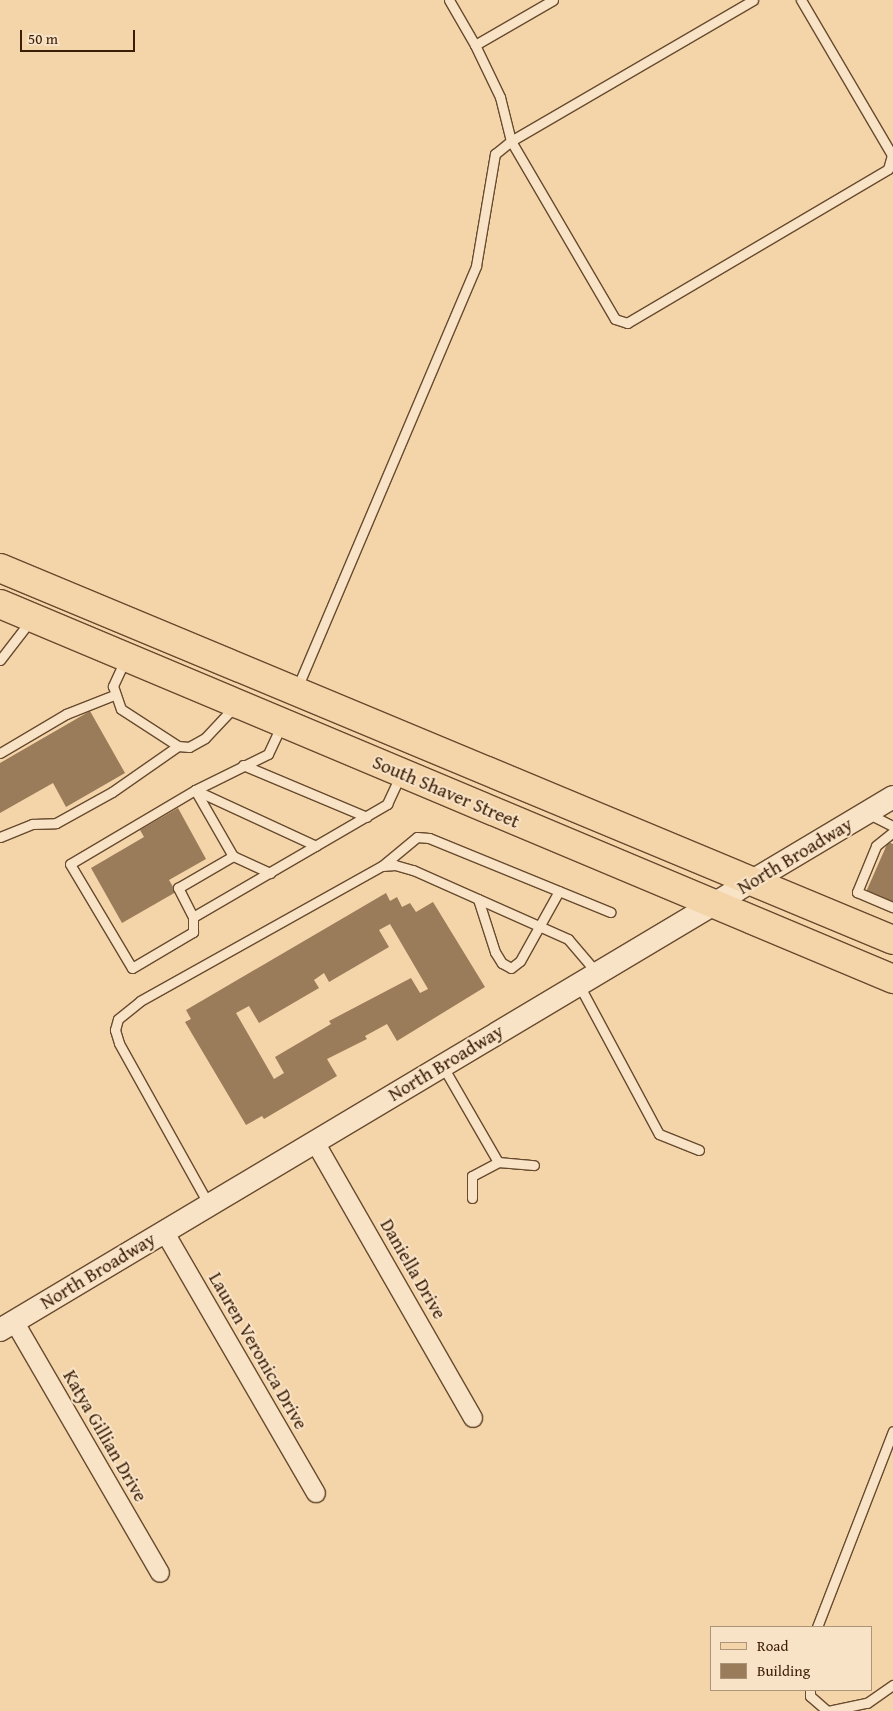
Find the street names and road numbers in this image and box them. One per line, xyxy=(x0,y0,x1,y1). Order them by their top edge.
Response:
street label: South Shaver Street xyxy=(369,751,523,833)
street label: North Broadway xyxy=(733,813,857,899)
street label: North Broadway xyxy=(384,1020,508,1106)
street label: Daniella Drive xyxy=(375,1215,451,1323)
street label: North Broadway xyxy=(36,1228,160,1314)
street label: Lauren Veronica Drive xyxy=(204,1268,312,1434)
street label: Katya Gillian Drive xyxy=(58,1366,152,1506)

